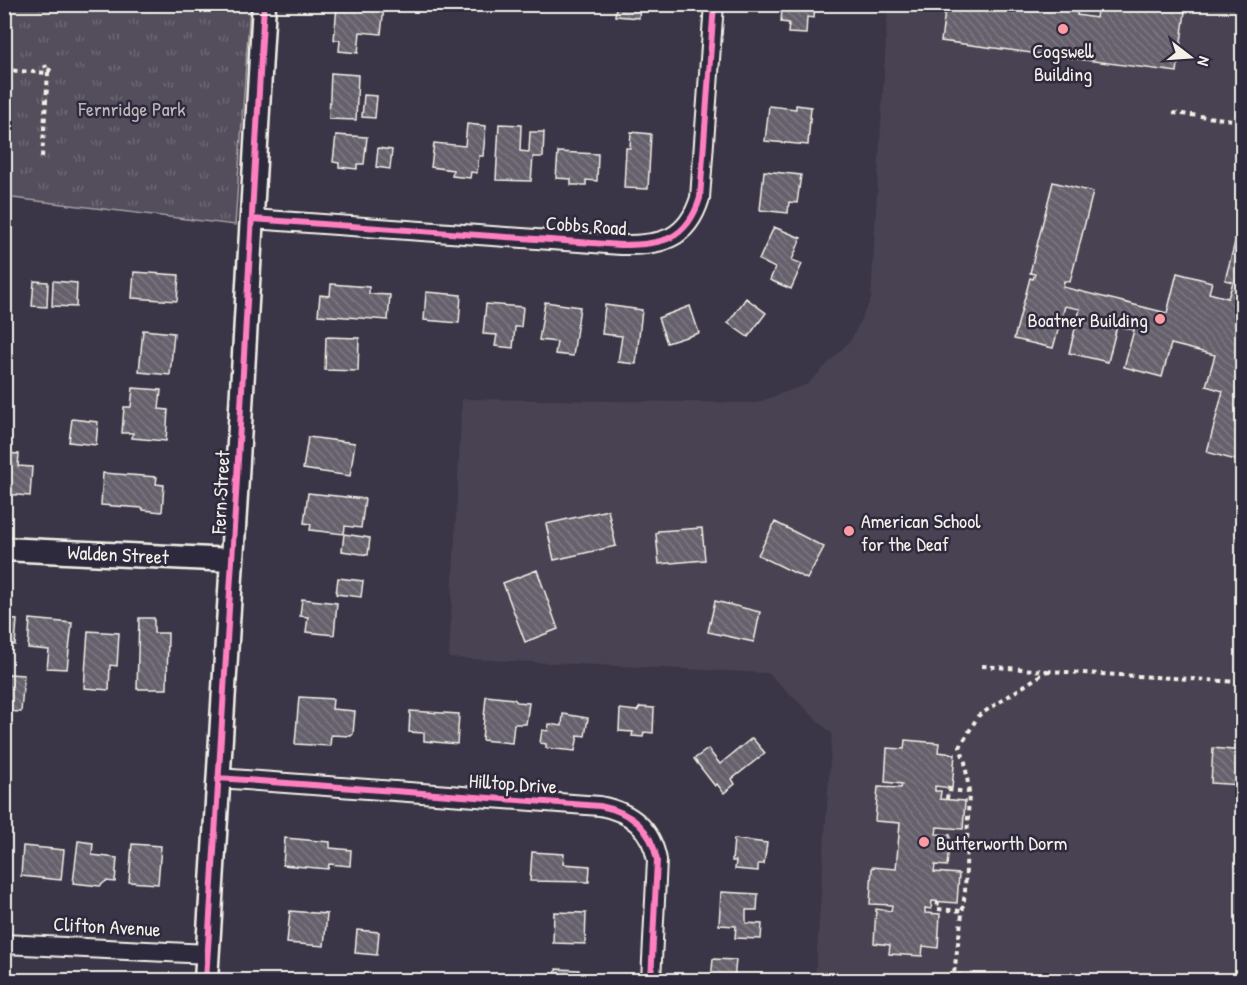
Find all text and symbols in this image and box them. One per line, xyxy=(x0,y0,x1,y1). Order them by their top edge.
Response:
marker: Cogswell Building xyxy=(1056,22,1070,36)
north arrow xyxy=(1160,27,1220,87)
place label: Cogswell Building xyxy=(1032,37,1094,87)
text: N xyxy=(1192,54,1216,69)
park label: Fernridge Park xyxy=(77,95,186,122)
street label: Cobbs Road xyxy=(545,209,627,241)
place label: Boatner Building xyxy=(1028,306,1148,333)
marker: Boatner Building xyxy=(1153,312,1167,326)
street label: Fern Street xyxy=(204,449,236,535)
place label: American School for the Deaf xyxy=(861,507,981,557)
marker: American School for the Deaf xyxy=(842,524,856,538)
street label: Walden Street xyxy=(67,538,170,570)
street label: Hilltop Drive xyxy=(468,766,558,800)
place label: Butterworth Dorm xyxy=(936,829,1067,856)
marker: Butterworth Dorm xyxy=(917,835,931,849)
street label: Clifton Avenue xyxy=(53,910,161,942)

